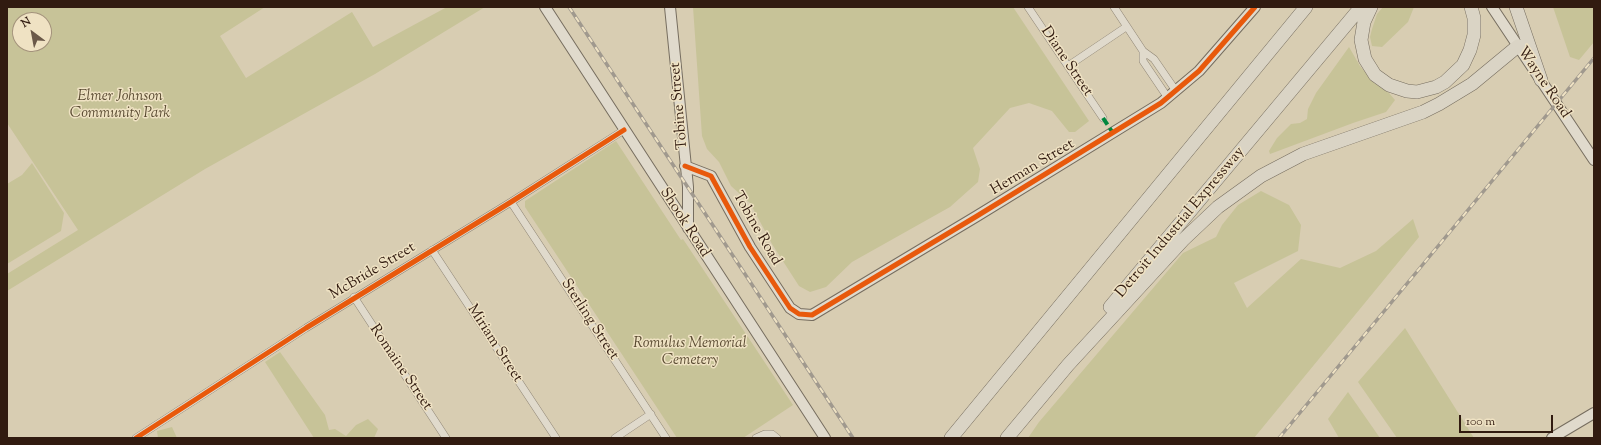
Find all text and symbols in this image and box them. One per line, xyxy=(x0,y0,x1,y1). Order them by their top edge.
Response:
north arrow xyxy=(12,12,52,52)
text: N xyxy=(18,14,34,32)
street label: Diane Street xyxy=(1036,24,1096,100)
street label: Wayne Road xyxy=(1512,44,1574,122)
street label: Tobine Street xyxy=(667,62,693,150)
park label: Elmer Johnson Community Park xyxy=(70,88,170,123)
street label: Herman Street xyxy=(988,136,1078,200)
street label: Detroit Industrial Expressway xyxy=(1113,144,1249,302)
street label: Shook Road xyxy=(655,185,713,261)
street label: Tobine Road xyxy=(728,189,784,269)
street label: McBride Street xyxy=(327,239,419,305)
street label: Sterling Street xyxy=(556,276,622,364)
street label: Miriam Street xyxy=(462,302,526,386)
street label: Romaine Street xyxy=(365,322,435,414)
park label: Romulus Memorial Cemetery xyxy=(633,335,747,370)
scale bar xyxy=(1461,407,1555,433)
text: 100 m xyxy=(1466,413,1495,431)

